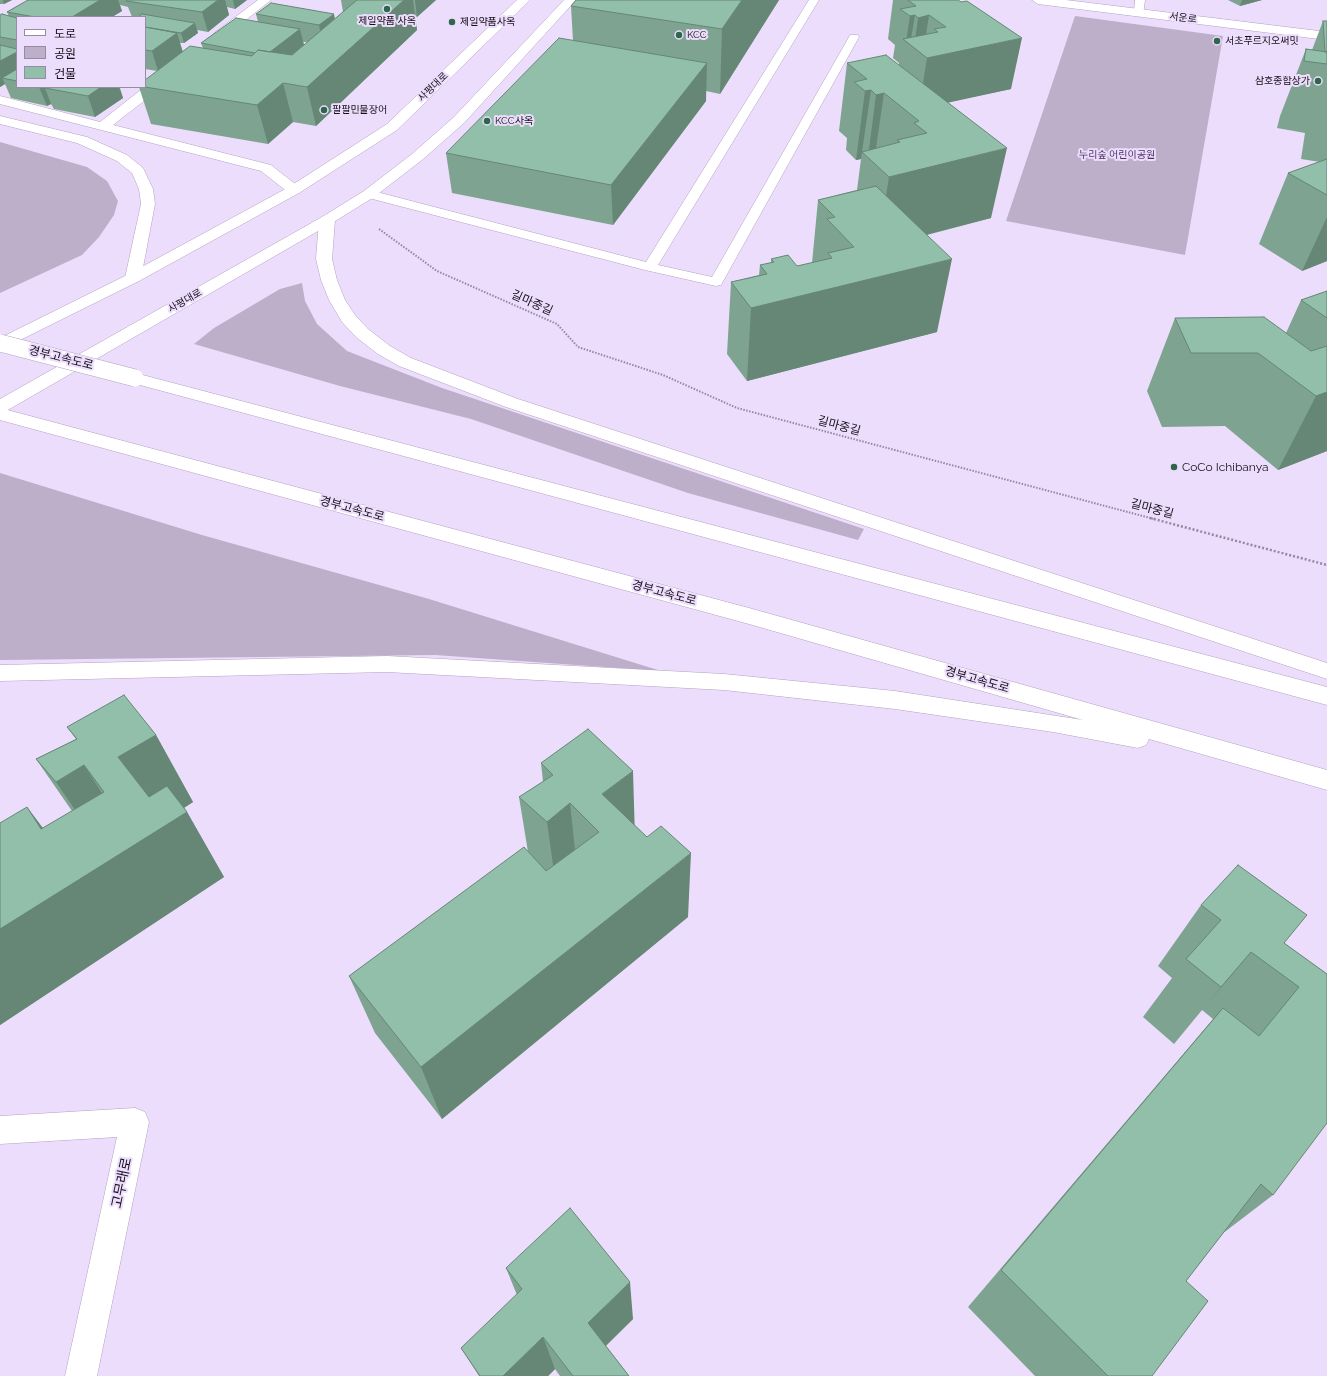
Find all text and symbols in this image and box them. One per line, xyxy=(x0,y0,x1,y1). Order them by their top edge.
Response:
marker: 제일약품 사옥 xyxy=(382,4,392,14)
street label: 서운로 xyxy=(1169,10,1197,26)
place label: 제일약품 사옥 xyxy=(358,15,416,27)
legend xyxy=(16,16,146,88)
place label: 제일약품사옥 xyxy=(460,16,515,28)
marker: 제일약품사옥 xyxy=(447,17,457,27)
text: 도로 xyxy=(54,27,76,41)
place label: KCC xyxy=(687,29,707,41)
marker: KCC xyxy=(674,30,684,40)
place label: 서초푸르지오써밋 xyxy=(1225,35,1299,47)
marker: 서초푸르지오써밋 xyxy=(1212,36,1222,46)
text: 공원 xyxy=(54,47,76,61)
text: 건물 xyxy=(54,67,76,81)
street label: 사평대로 xyxy=(416,70,450,104)
place label: 삼호종합상가 xyxy=(1255,75,1310,87)
marker: 삼호종합상가 xyxy=(1313,76,1323,86)
place label: 팔팔민물장어 xyxy=(332,104,387,116)
marker: 팔팔민물장어 xyxy=(319,105,329,115)
place label: KCC사옥 xyxy=(495,115,533,127)
marker: KCC사옥 xyxy=(482,116,492,126)
park label: 누리숲 어린이공원 xyxy=(1079,149,1155,161)
street label: 사평대로 xyxy=(166,287,204,315)
street label: 길마중길 xyxy=(509,287,555,319)
street label: 경부고속도로 xyxy=(27,343,95,373)
street label: 길마중길 xyxy=(816,413,862,439)
place label: CoCo Ichibanya xyxy=(1182,460,1269,474)
marker: CoCo Ichibanya xyxy=(1169,462,1179,472)
street label: 경부고속도로 xyxy=(318,493,386,525)
street label: 길마중길 xyxy=(1129,496,1175,522)
street label: 경부고속도로 xyxy=(630,577,698,609)
street label: 경부고속도로 xyxy=(943,664,1011,696)
street label: 고무래로 xyxy=(108,1156,136,1210)

